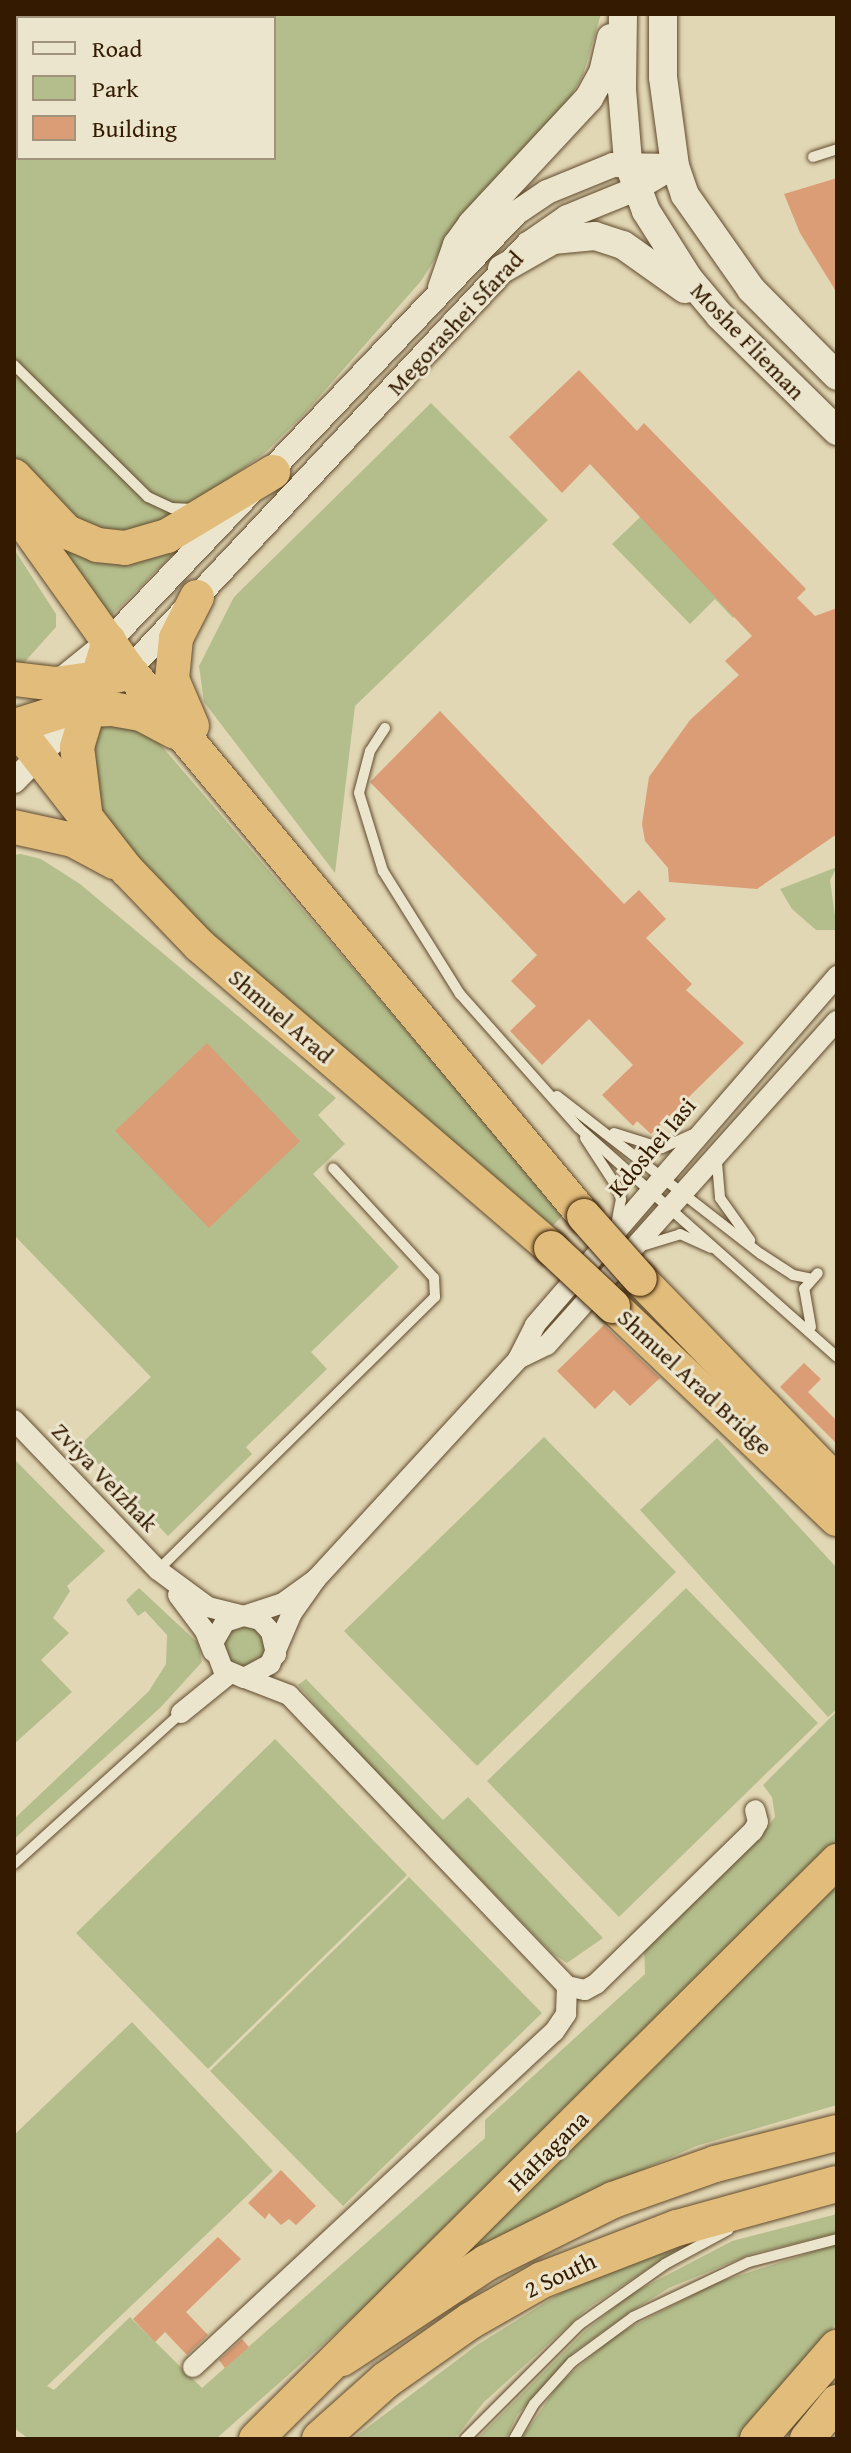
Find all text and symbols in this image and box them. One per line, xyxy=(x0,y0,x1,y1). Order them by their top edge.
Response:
legend xyxy=(16,16,276,160)
text: Road xyxy=(92,31,142,66)
text: Park xyxy=(92,71,138,106)
text: Building xyxy=(92,111,177,146)
street label: Megorashei Sfarad xyxy=(381,245,529,401)
street label: Moshe Flieman xyxy=(685,276,811,406)
street label: Shmuel Arad xyxy=(223,963,339,1069)
street label: Kdoshei Iasi xyxy=(602,1092,702,1202)
street label: Shmuel Arad Bridge xyxy=(612,1303,778,1461)
street label: Zviya VeIzhak xyxy=(46,1417,164,1537)
street label: HaHagana xyxy=(502,2105,594,2197)
street label: 2 South xyxy=(520,2246,600,2304)

